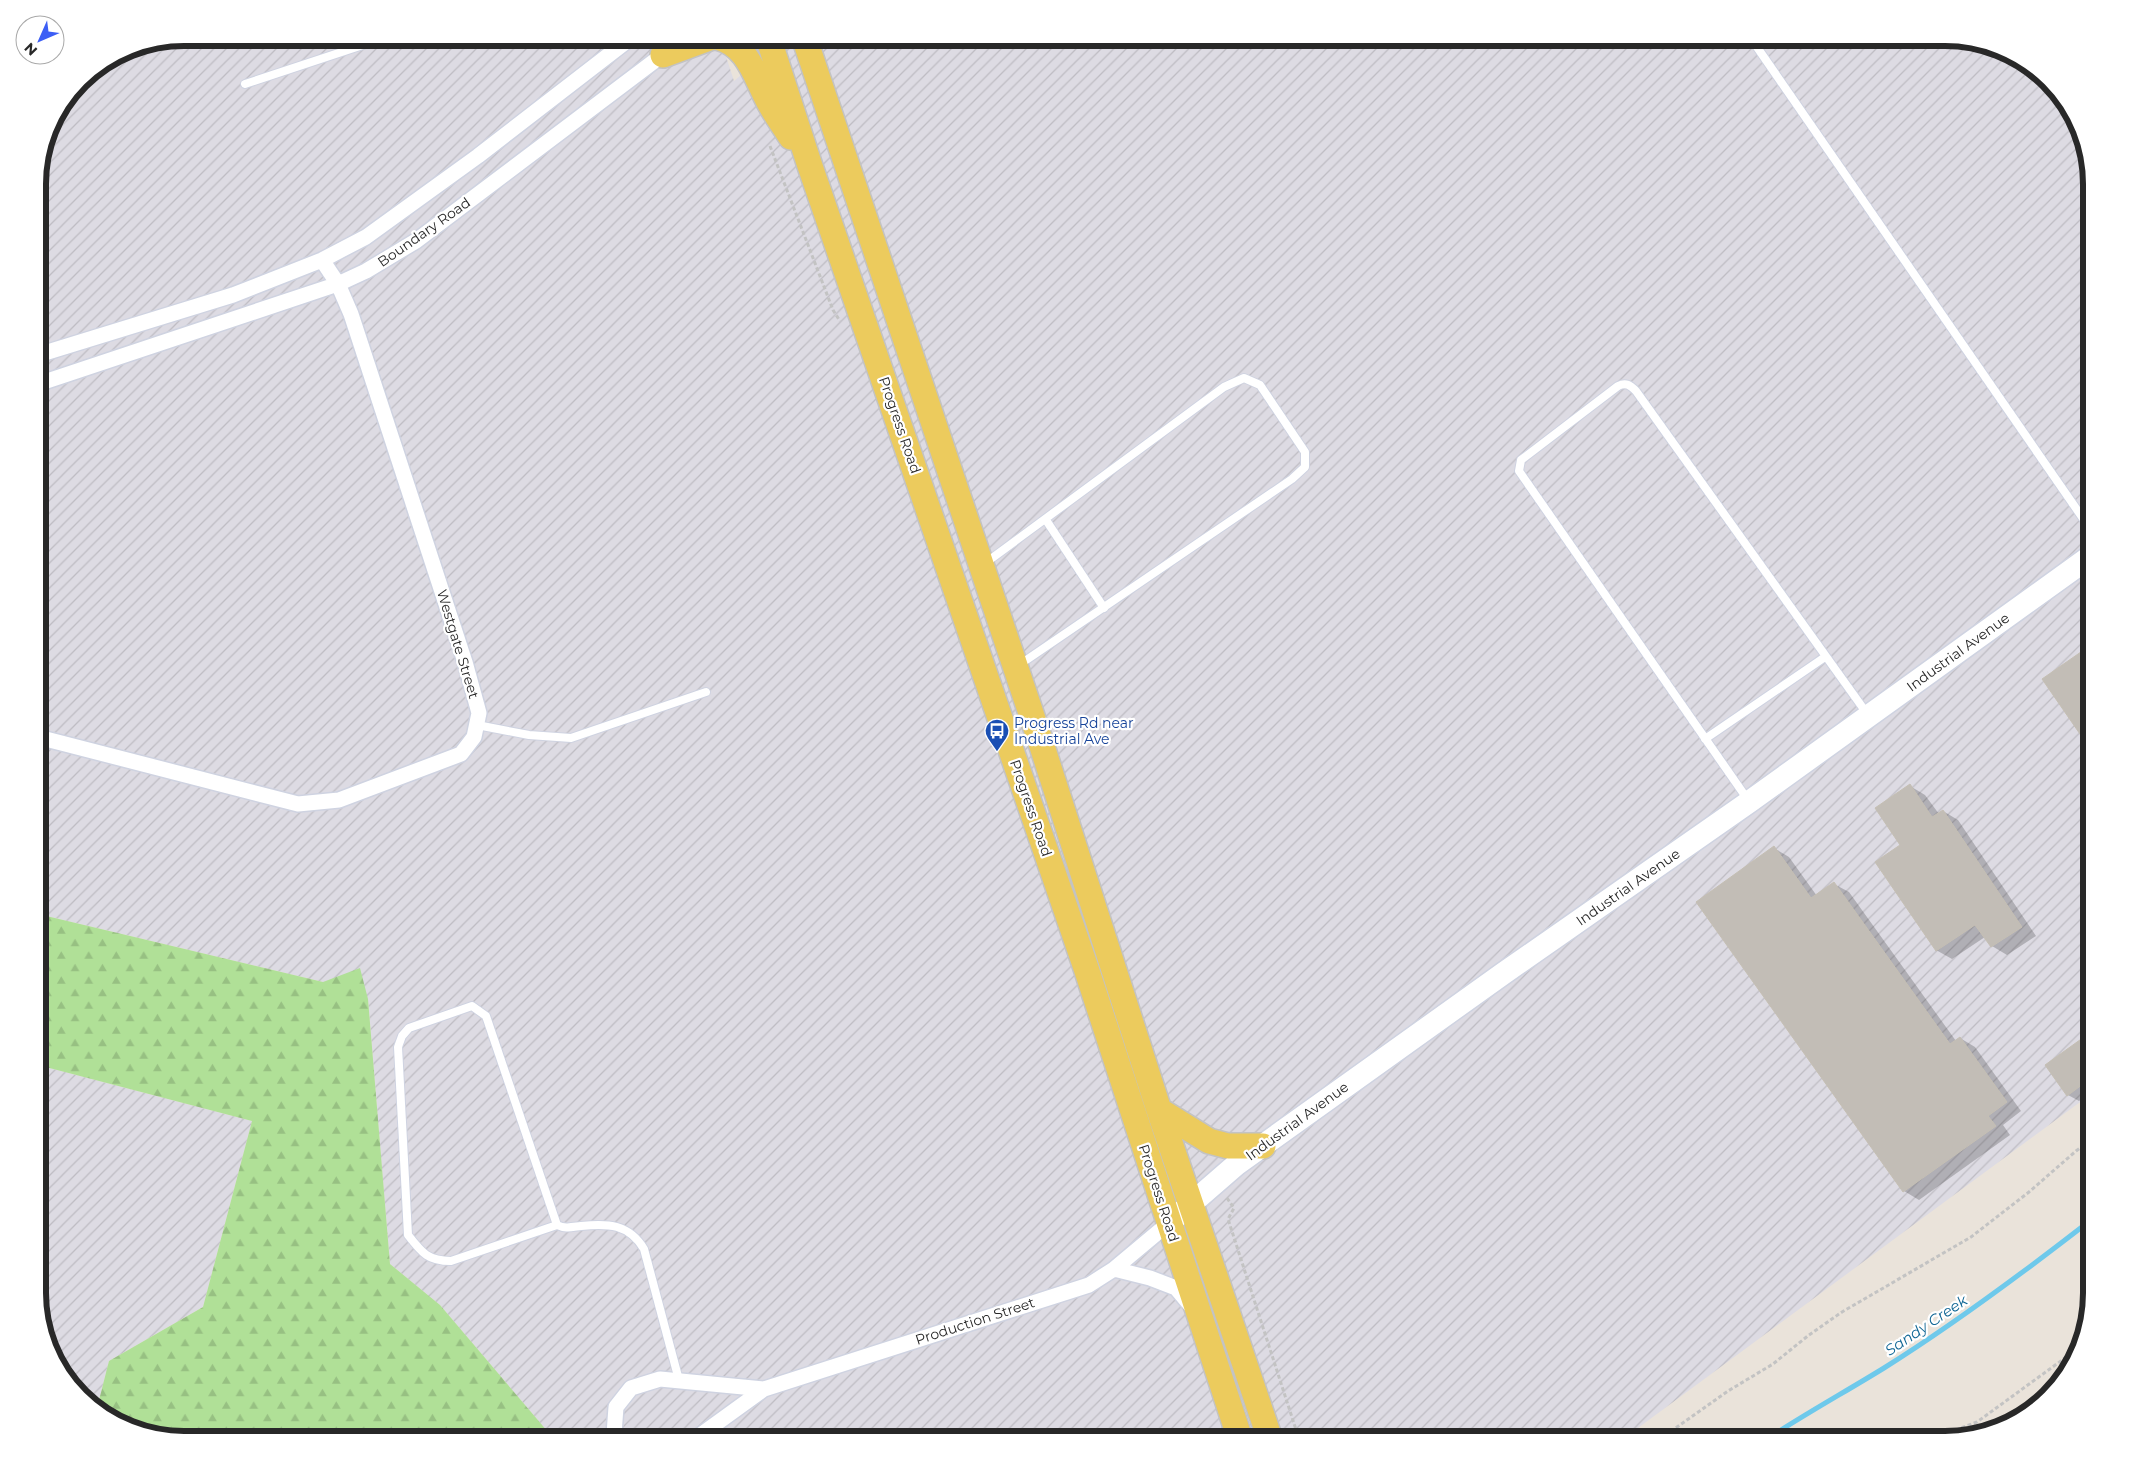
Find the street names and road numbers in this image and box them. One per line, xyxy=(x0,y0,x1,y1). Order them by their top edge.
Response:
street label: Boundary Road xyxy=(374,193,474,271)
street label: Progress Road xyxy=(875,374,925,476)
street label: Westgate Street xyxy=(433,587,483,701)
street label: Industrial Avenue xyxy=(1903,609,2013,695)
street label: Progress Road xyxy=(1006,757,1056,859)
street label: Industrial Avenue xyxy=(1572,844,1684,930)
street label: Industrial Avenue xyxy=(1242,1078,1352,1164)
street label: Progress Road xyxy=(1135,1142,1183,1244)
street label: Production Street xyxy=(913,1293,1037,1349)

